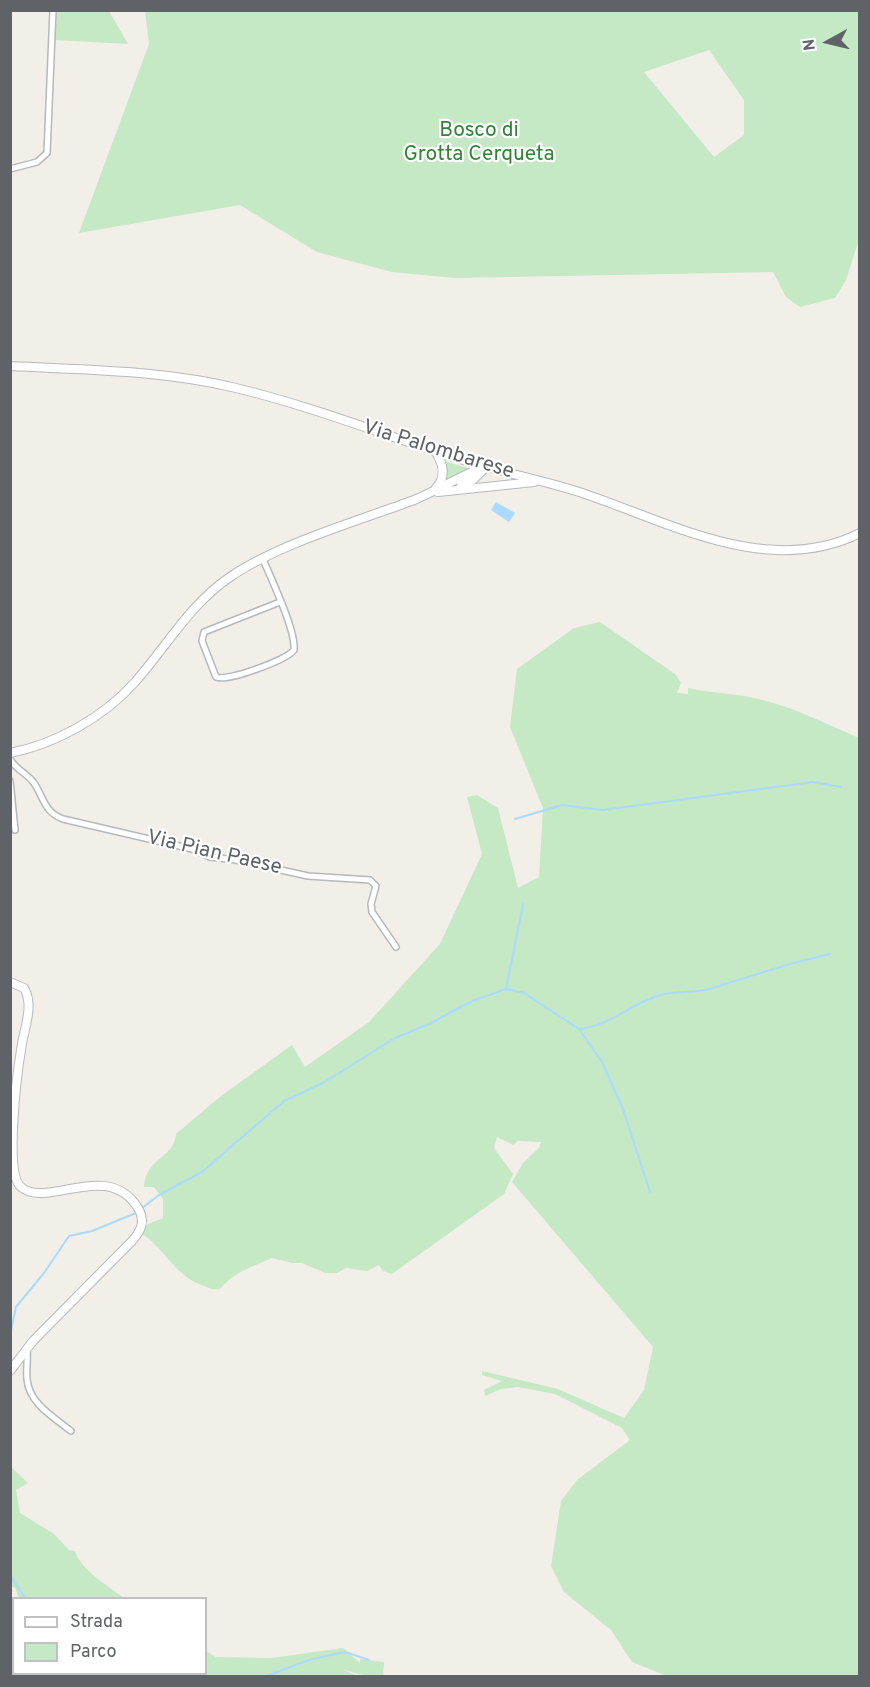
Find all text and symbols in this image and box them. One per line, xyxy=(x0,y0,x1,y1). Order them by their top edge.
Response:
north arrow xyxy=(798,12,858,72)
text: N xyxy=(799,37,821,52)
park label: Bosco di Grotta Cerqueta xyxy=(403,119,555,169)
street label: Via Palombarese xyxy=(359,416,517,486)
street label: Via Pian Paese xyxy=(144,826,284,882)
legend xyxy=(12,1597,207,1675)
text: Strada xyxy=(70,1611,123,1634)
text: Parco xyxy=(70,1641,116,1664)

